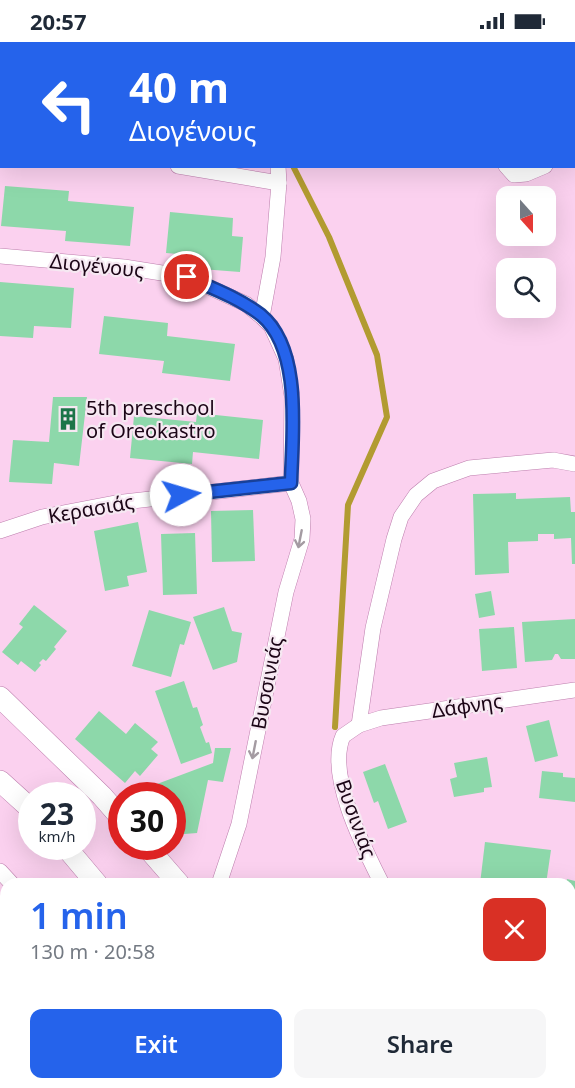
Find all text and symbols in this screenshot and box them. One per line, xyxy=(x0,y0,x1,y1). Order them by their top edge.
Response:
text: 20:57 xyxy=(30,6,87,36)
text: 40 m xyxy=(129,58,229,115)
icon: left xyxy=(30,66,108,144)
text: Διογένους xyxy=(129,112,256,149)
north arrow xyxy=(496,186,556,246)
map controls xyxy=(496,186,556,318)
street label: Διογένους xyxy=(49,247,146,284)
pin xyxy=(161,251,212,302)
button: search xyxy=(496,258,556,318)
icon: arrive xyxy=(170,260,203,293)
place label: 5th preschool of Oreokastro xyxy=(86,394,216,444)
building icon: 5th preschool of Oreokastro xyxy=(55,406,81,432)
position arrow xyxy=(149,463,213,527)
street label: Κερασιάς xyxy=(46,488,136,529)
one-way arrow xyxy=(294,529,305,549)
street label: Βυσσινιάς xyxy=(244,634,289,732)
street label: Δάφνης xyxy=(430,687,504,724)
one-way arrow xyxy=(248,740,259,759)
street label: Βυσινιάς xyxy=(330,776,383,862)
speed limit sign: 30 xyxy=(108,782,186,860)
text: 23 xyxy=(40,793,74,834)
text: km/h xyxy=(39,826,75,846)
text: 1 min xyxy=(30,891,128,940)
button: close xyxy=(483,898,546,961)
text: 130 m · 20:58 xyxy=(30,938,155,965)
button: Exit xyxy=(30,1009,282,1078)
button: Share xyxy=(294,1009,546,1078)

